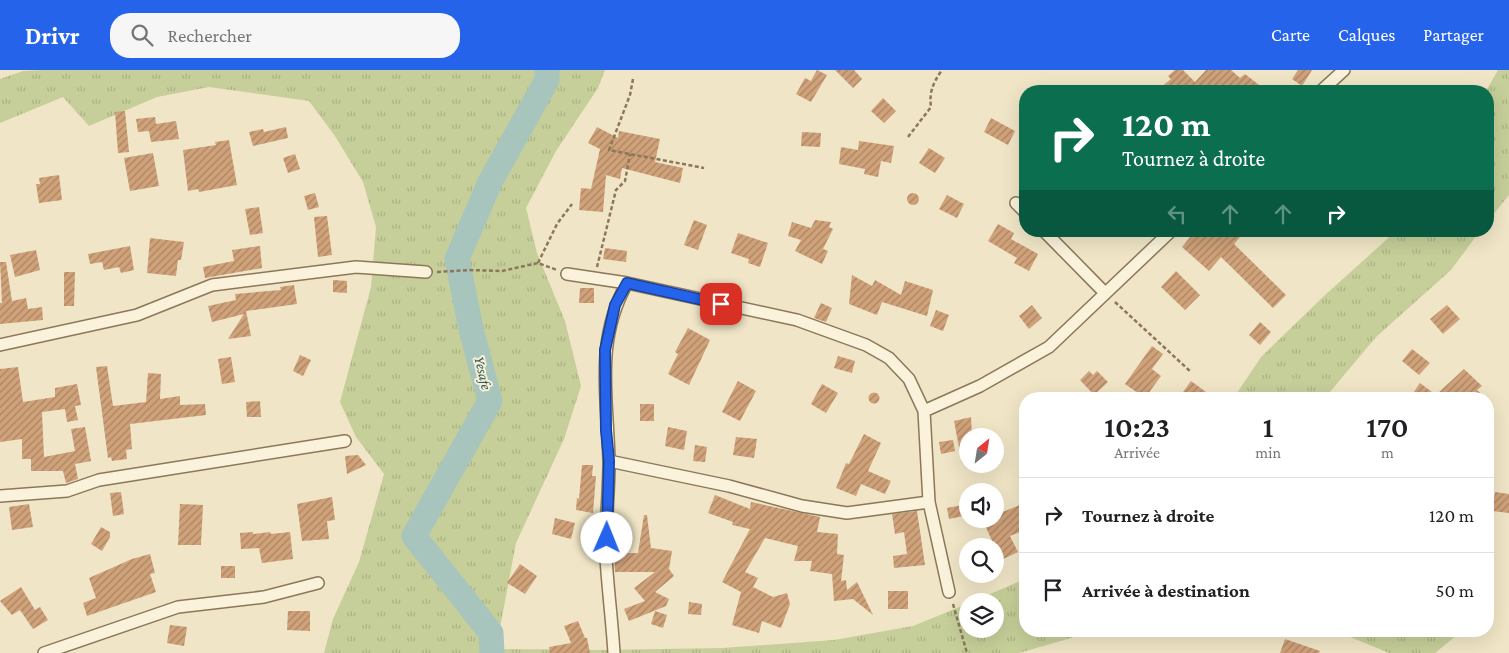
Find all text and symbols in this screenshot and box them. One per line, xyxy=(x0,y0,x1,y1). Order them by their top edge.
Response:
search box xyxy=(110,13,460,58)
icon: search xyxy=(128,21,156,49)
text: Drivr xyxy=(25,22,80,49)
text: Rechercher xyxy=(168,25,252,46)
text: Carte xyxy=(1271,25,1310,45)
text: Calques xyxy=(1338,25,1395,45)
text: Partager xyxy=(1423,25,1484,45)
icon: right xyxy=(1039,105,1104,170)
text: 120 m xyxy=(1122,105,1211,144)
text: Tournez à droite xyxy=(1122,146,1265,171)
icon: left xyxy=(1163,200,1191,228)
icon: ahead xyxy=(1216,200,1244,228)
icon: ahead xyxy=(1269,200,1297,228)
icon: right xyxy=(1322,200,1350,228)
pin xyxy=(700,283,742,325)
icon: arrive xyxy=(707,290,735,318)
water label: Yesafe xyxy=(470,355,495,392)
text: 10:23 xyxy=(1104,410,1170,443)
text: 1 xyxy=(1263,410,1274,443)
text: 170 xyxy=(1366,410,1409,443)
north arrow xyxy=(959,428,1004,472)
map controls xyxy=(959,428,1004,638)
text: Arrivée xyxy=(1114,444,1160,461)
text: min xyxy=(1255,444,1281,461)
text: m xyxy=(1381,444,1394,461)
button: sound xyxy=(959,483,1004,528)
icon: right xyxy=(1039,501,1067,529)
text: Tournez à droite xyxy=(1082,505,1214,526)
text: 120 m xyxy=(1429,505,1474,526)
position arrow xyxy=(580,511,632,563)
button: search xyxy=(959,538,1004,583)
icon: arrive xyxy=(1039,576,1067,604)
text: Arrivée à destination xyxy=(1082,580,1250,601)
text: 50 m xyxy=(1435,580,1474,601)
button: layers xyxy=(959,593,1004,638)

